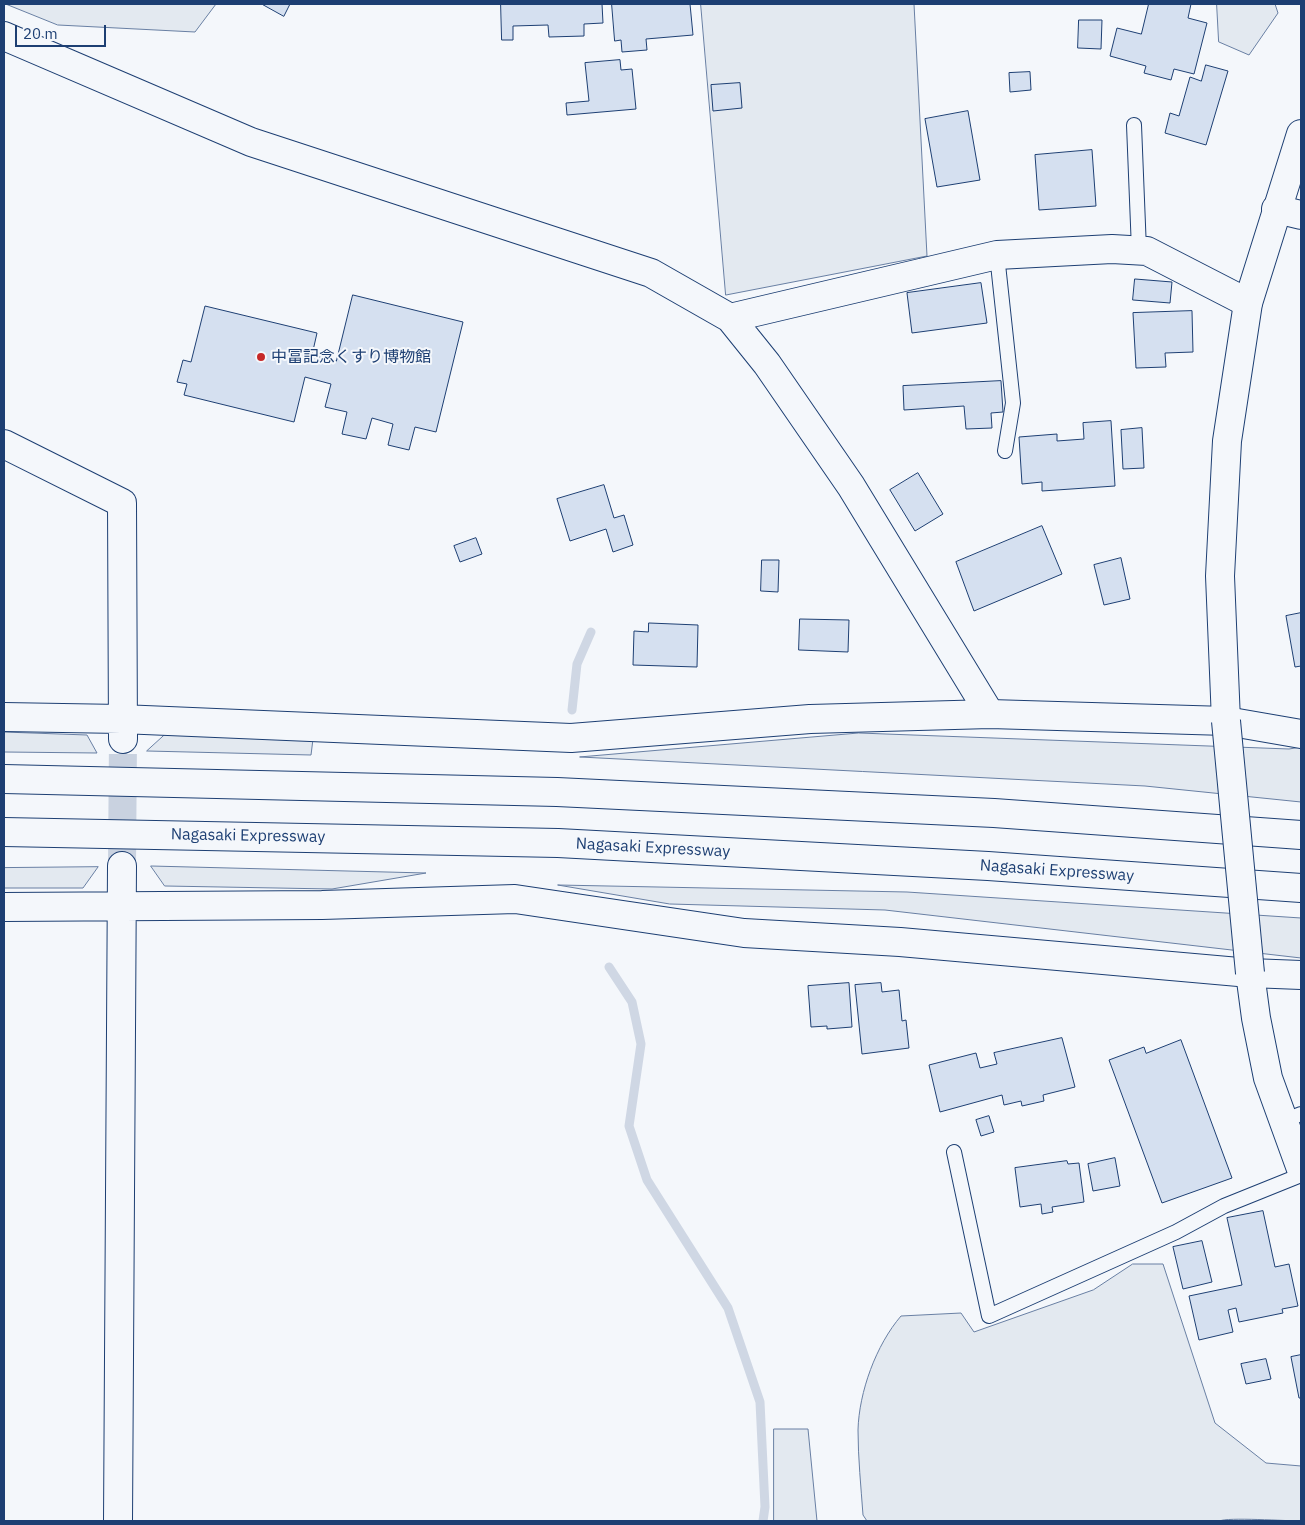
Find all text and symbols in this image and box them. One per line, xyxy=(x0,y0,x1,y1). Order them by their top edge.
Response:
scale bar xyxy=(18,15,109,47)
text: 20 m xyxy=(23,24,58,43)
place label: 中冨記念くすり博物館 xyxy=(271,347,431,367)
marker: 中冨記念くすり博物館 xyxy=(255,351,267,363)
street label: Nagasaki Expressway xyxy=(171,825,325,847)
street label: Nagasaki Expressway xyxy=(575,834,731,862)
street label: Nagasaki Expressway xyxy=(979,856,1135,886)

